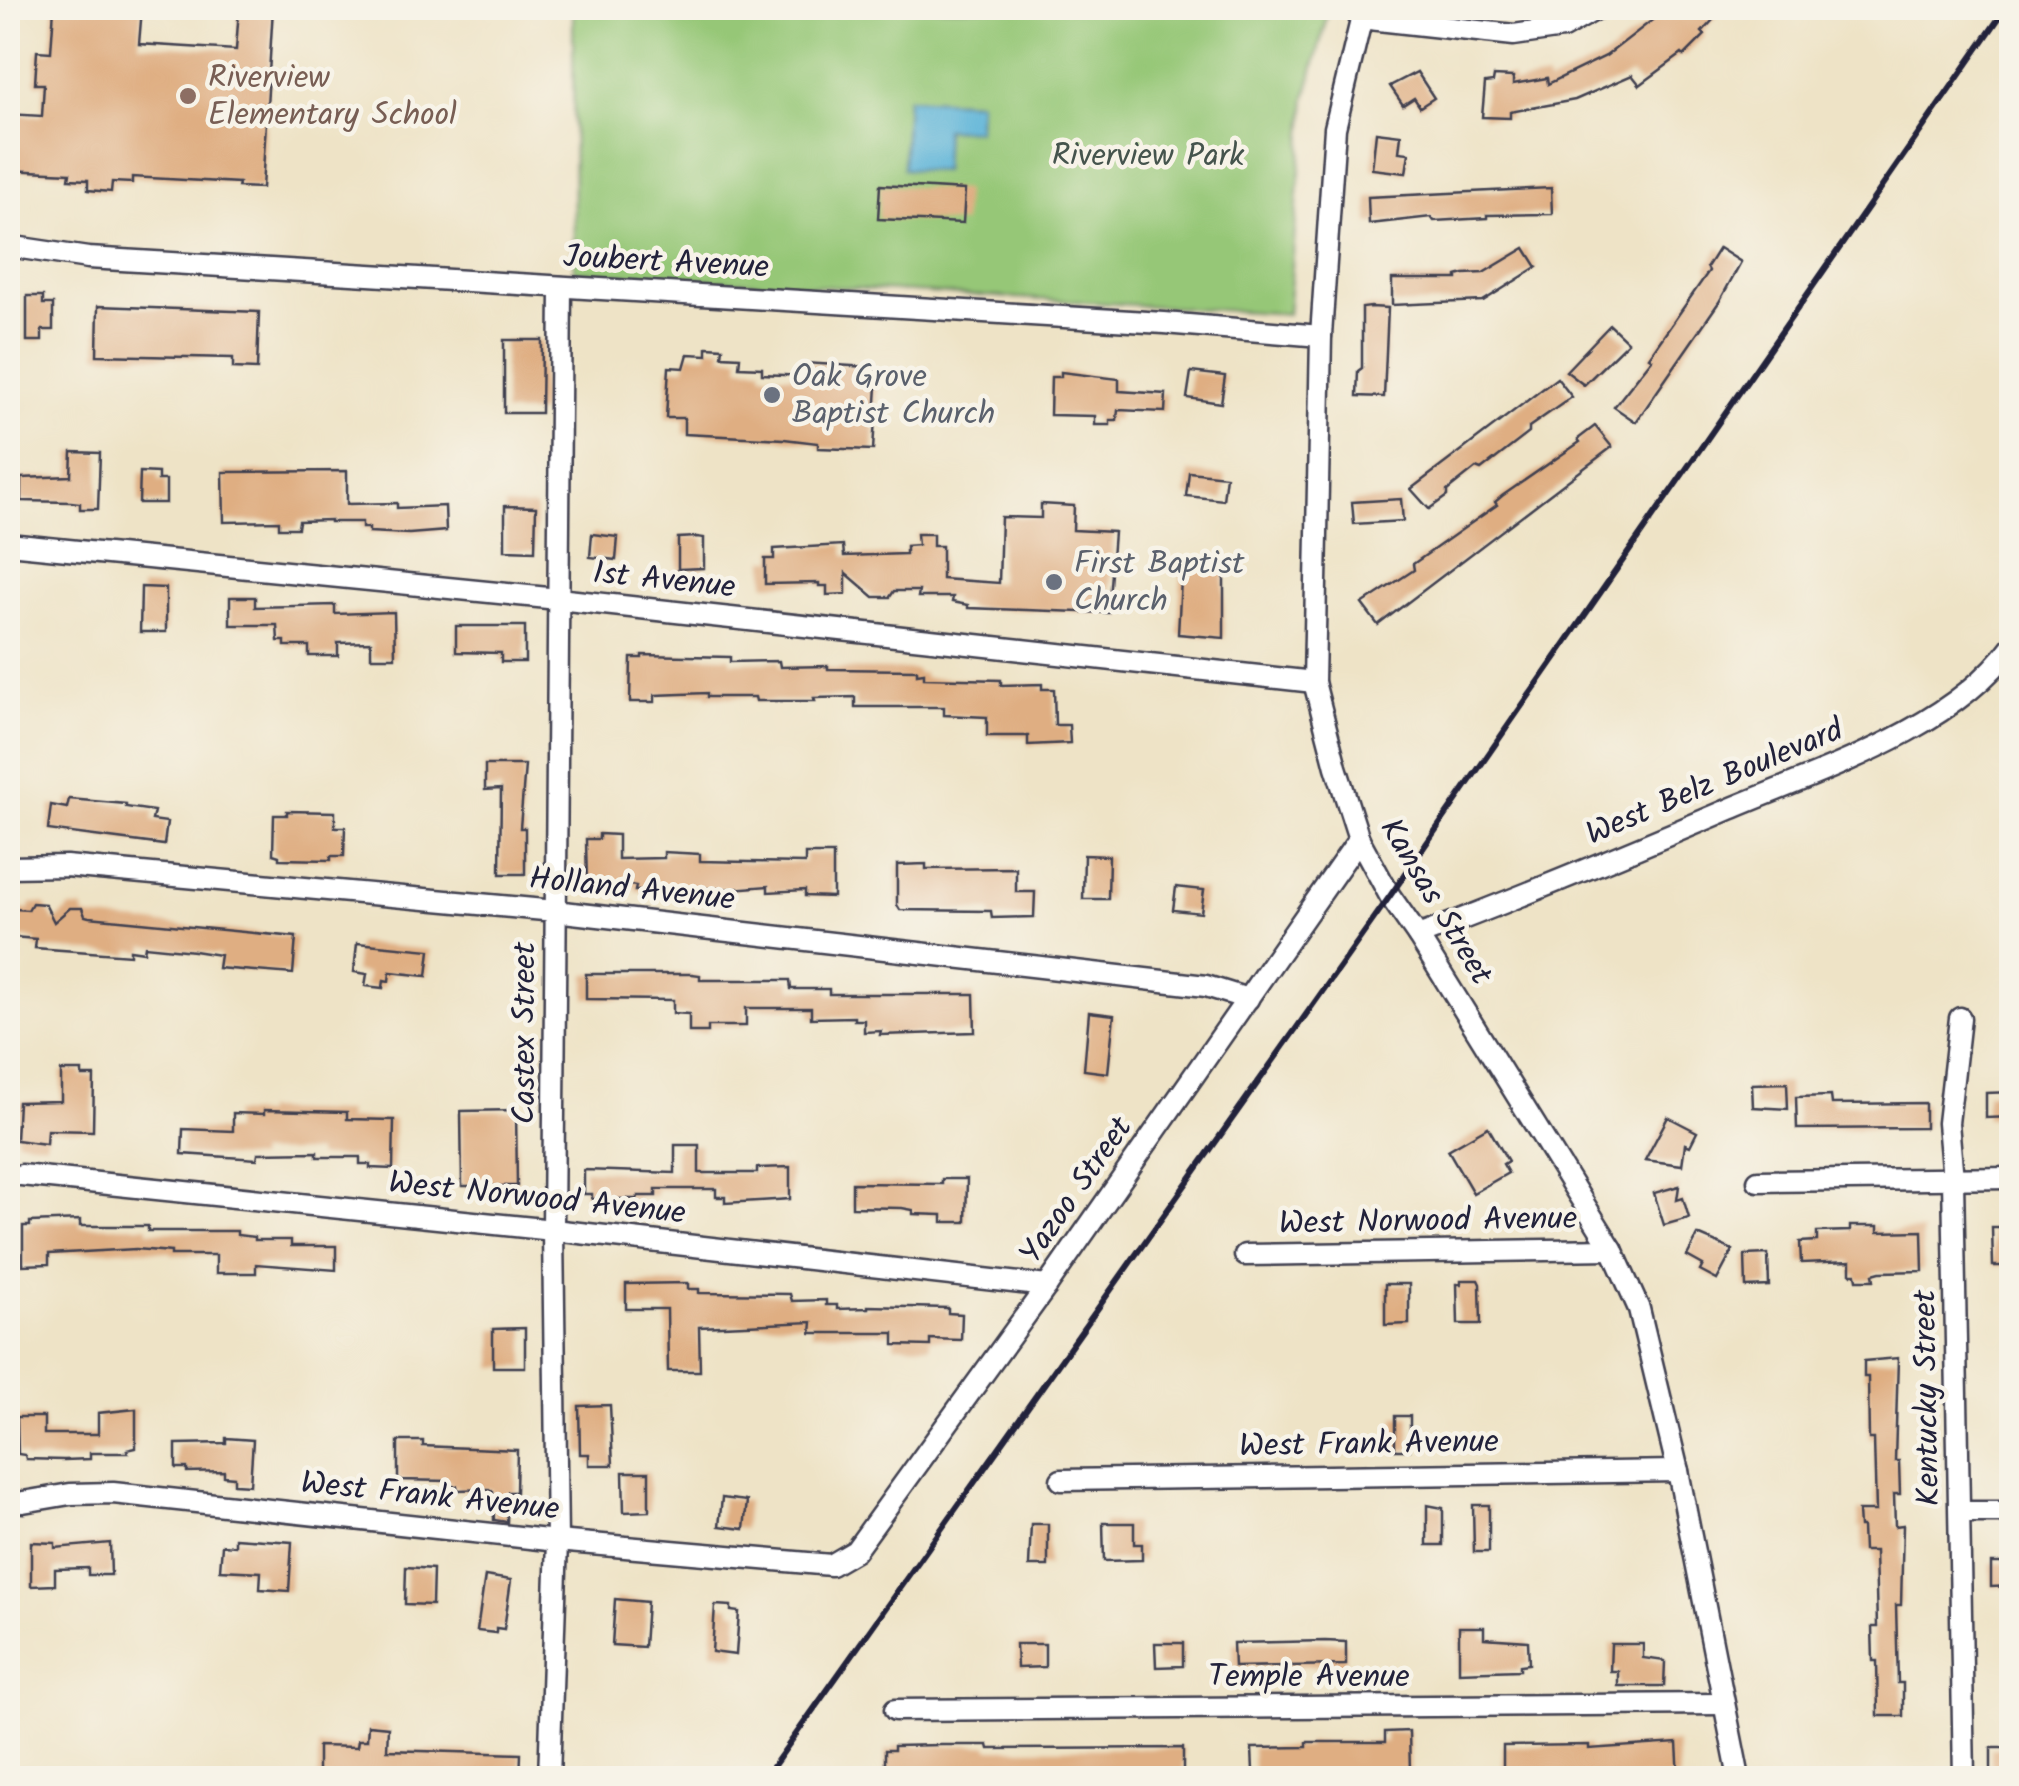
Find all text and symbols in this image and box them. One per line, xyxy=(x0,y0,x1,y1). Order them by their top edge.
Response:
place label: Riverview Elementary School xyxy=(208,53,457,141)
marker: Riverview Elementary School xyxy=(177,85,199,107)
park label: Riverview Park xyxy=(1052,131,1245,182)
street label: Joubert Avenue xyxy=(562,232,770,294)
place label: Oak Grove Baptist Church xyxy=(792,352,995,440)
marker: Oak Grove Baptist Church xyxy=(761,384,783,406)
place label: First Baptist Church xyxy=(1074,539,1245,627)
street label: 1st Avenue xyxy=(590,548,738,614)
marker: First Baptist Church xyxy=(1043,571,1065,593)
street label: West Belz Boulevard xyxy=(1578,705,1853,860)
street label: Kansas Street xyxy=(1365,809,1505,996)
street label: Holland Avenue xyxy=(527,854,737,926)
street label: Castex Street xyxy=(500,941,551,1124)
street label: Yazoo Street xyxy=(1007,1106,1147,1275)
street label: West Norwood Avenue xyxy=(386,1158,688,1240)
street label: West Norwood Avenue xyxy=(1278,1194,1578,1250)
street label: Kentucky Street xyxy=(1901,1289,1955,1507)
street label: West Frank Avenue xyxy=(1239,1417,1499,1473)
street label: West Frank Avenue xyxy=(298,1458,562,1536)
street label: Temple Avenue xyxy=(1208,1652,1410,1703)

